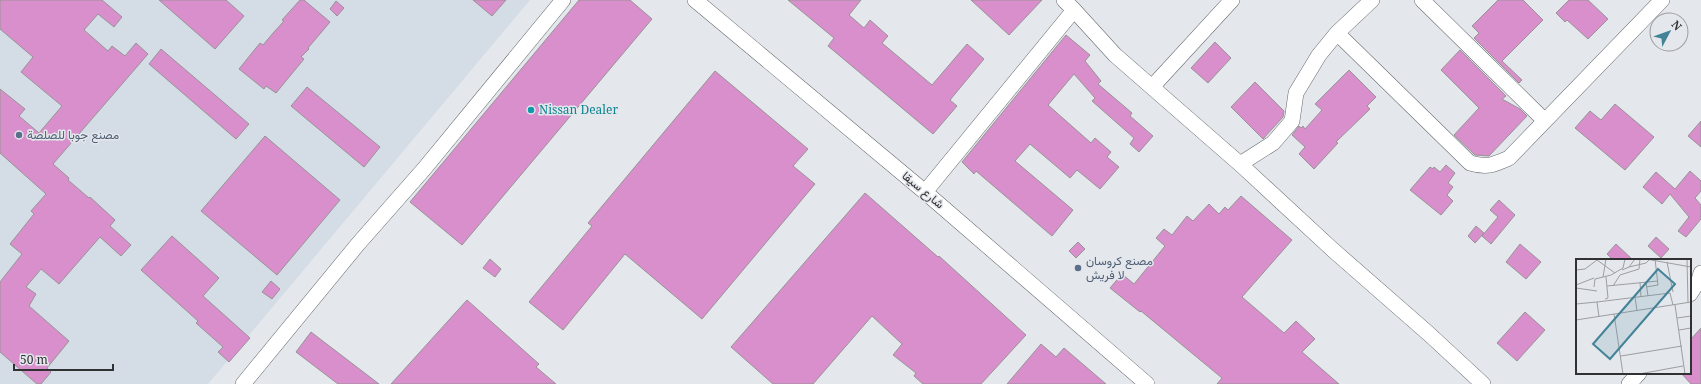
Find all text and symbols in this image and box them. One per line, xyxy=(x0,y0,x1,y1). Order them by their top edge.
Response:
north arrow xyxy=(1649,12,1689,52)
text: N xyxy=(1668,17,1686,34)
place label: Nissan Dealer xyxy=(539,101,618,118)
marker: Nissan Dealer xyxy=(526,105,536,115)
place label: مصنع جوبا للصلصة xyxy=(27,126,119,144)
marker: مصنع جوبا للصلصة xyxy=(14,130,24,140)
street label: شارع سيقا xyxy=(898,167,948,213)
place label: مصنع كروسان لا فريش xyxy=(1086,252,1153,283)
inset map xyxy=(1576,259,1691,374)
marker: مصنع كروسان لا فريش xyxy=(1073,263,1083,273)
scale bar xyxy=(14,346,113,372)
text: 50 m xyxy=(20,351,48,368)

